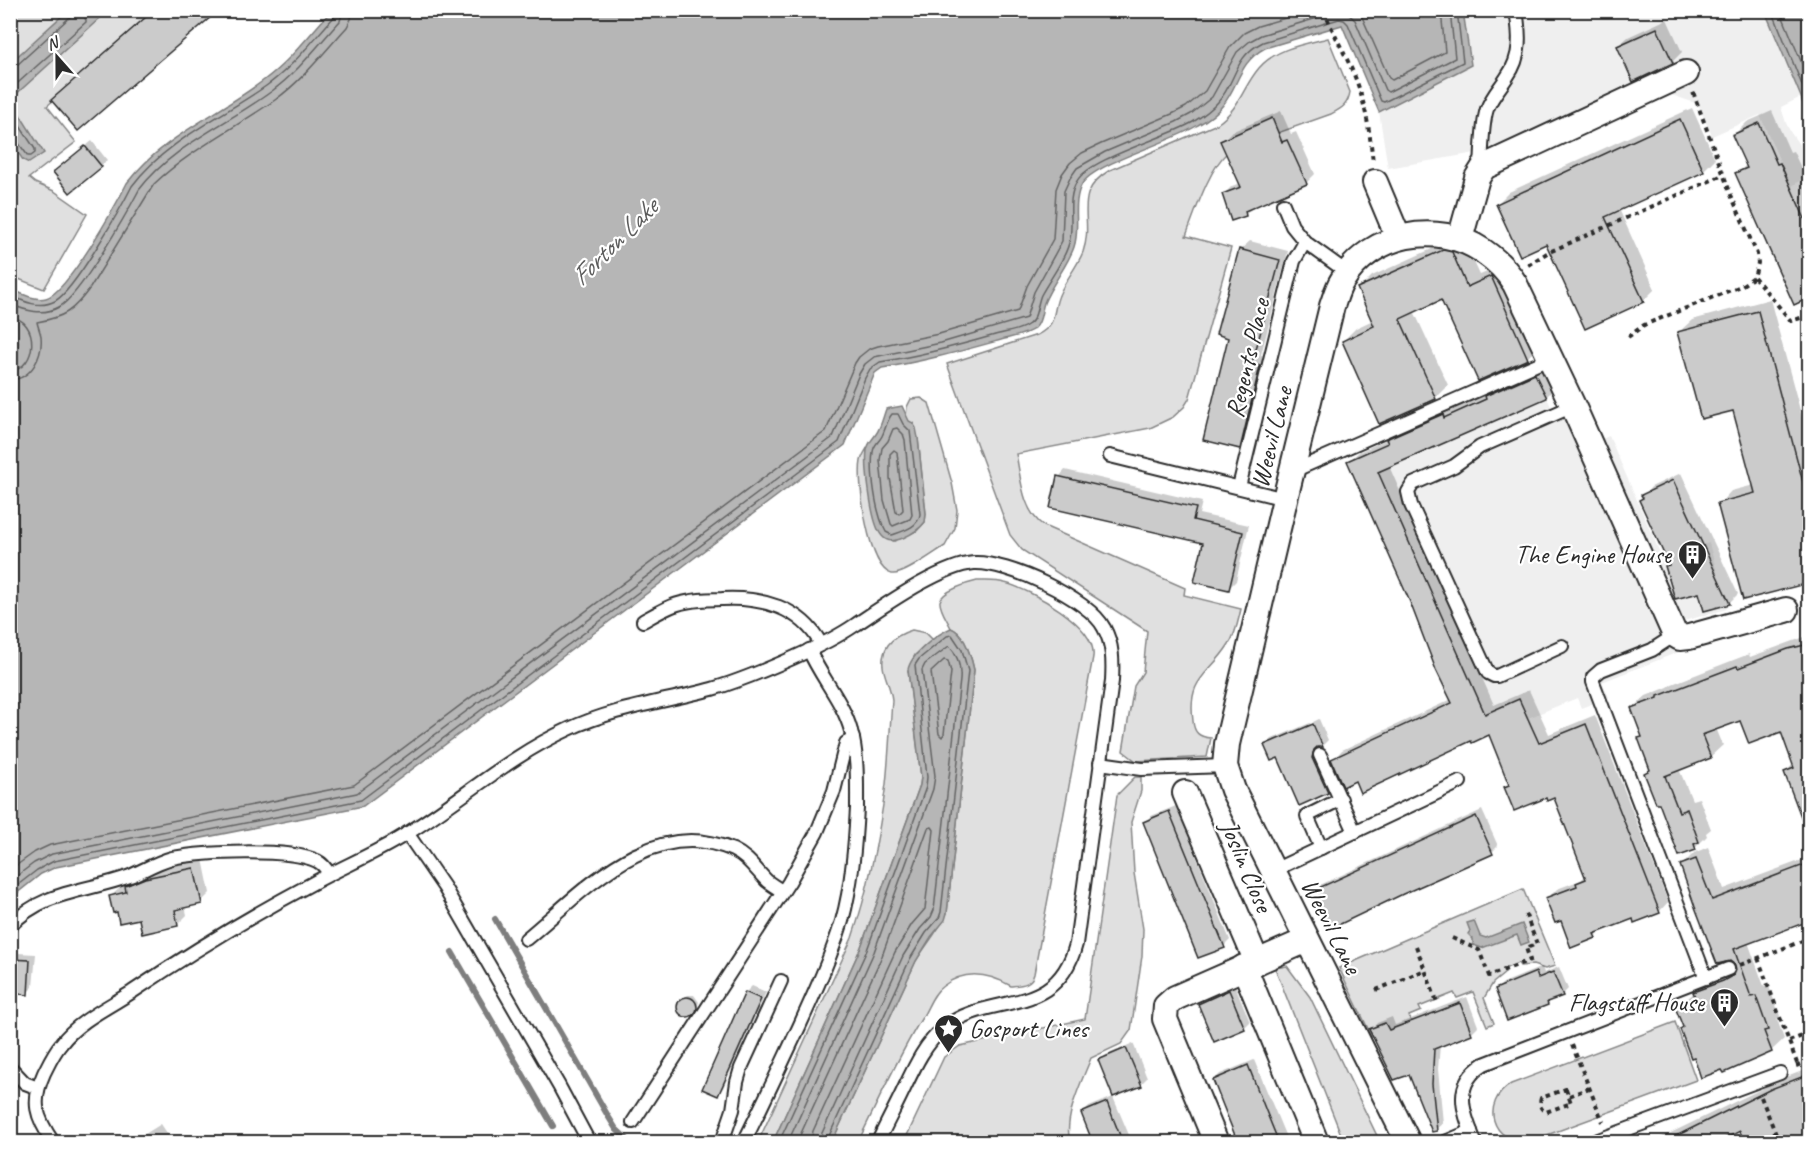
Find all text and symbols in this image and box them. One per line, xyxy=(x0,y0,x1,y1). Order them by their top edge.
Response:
north arrow xyxy=(27,27,87,87)
text: N xyxy=(44,32,63,55)
water label: Forton Lake xyxy=(563,188,668,293)
street label: Regents Place xyxy=(1218,294,1278,421)
street label: Weevil Lane xyxy=(1243,382,1300,491)
place label: The Engine House xyxy=(1515,538,1673,571)
building icon: The Engine House xyxy=(1676,538,1708,580)
street label: Joslin Close xyxy=(1212,814,1282,919)
street label: Weevil Lane xyxy=(1294,873,1370,981)
place label: Flagstaff House xyxy=(1569,986,1706,1019)
building icon: Flagstaff House xyxy=(1709,986,1741,1028)
place icon: Gosport Lines xyxy=(932,1012,964,1054)
place label: Gosport Lines xyxy=(969,1012,1090,1045)

